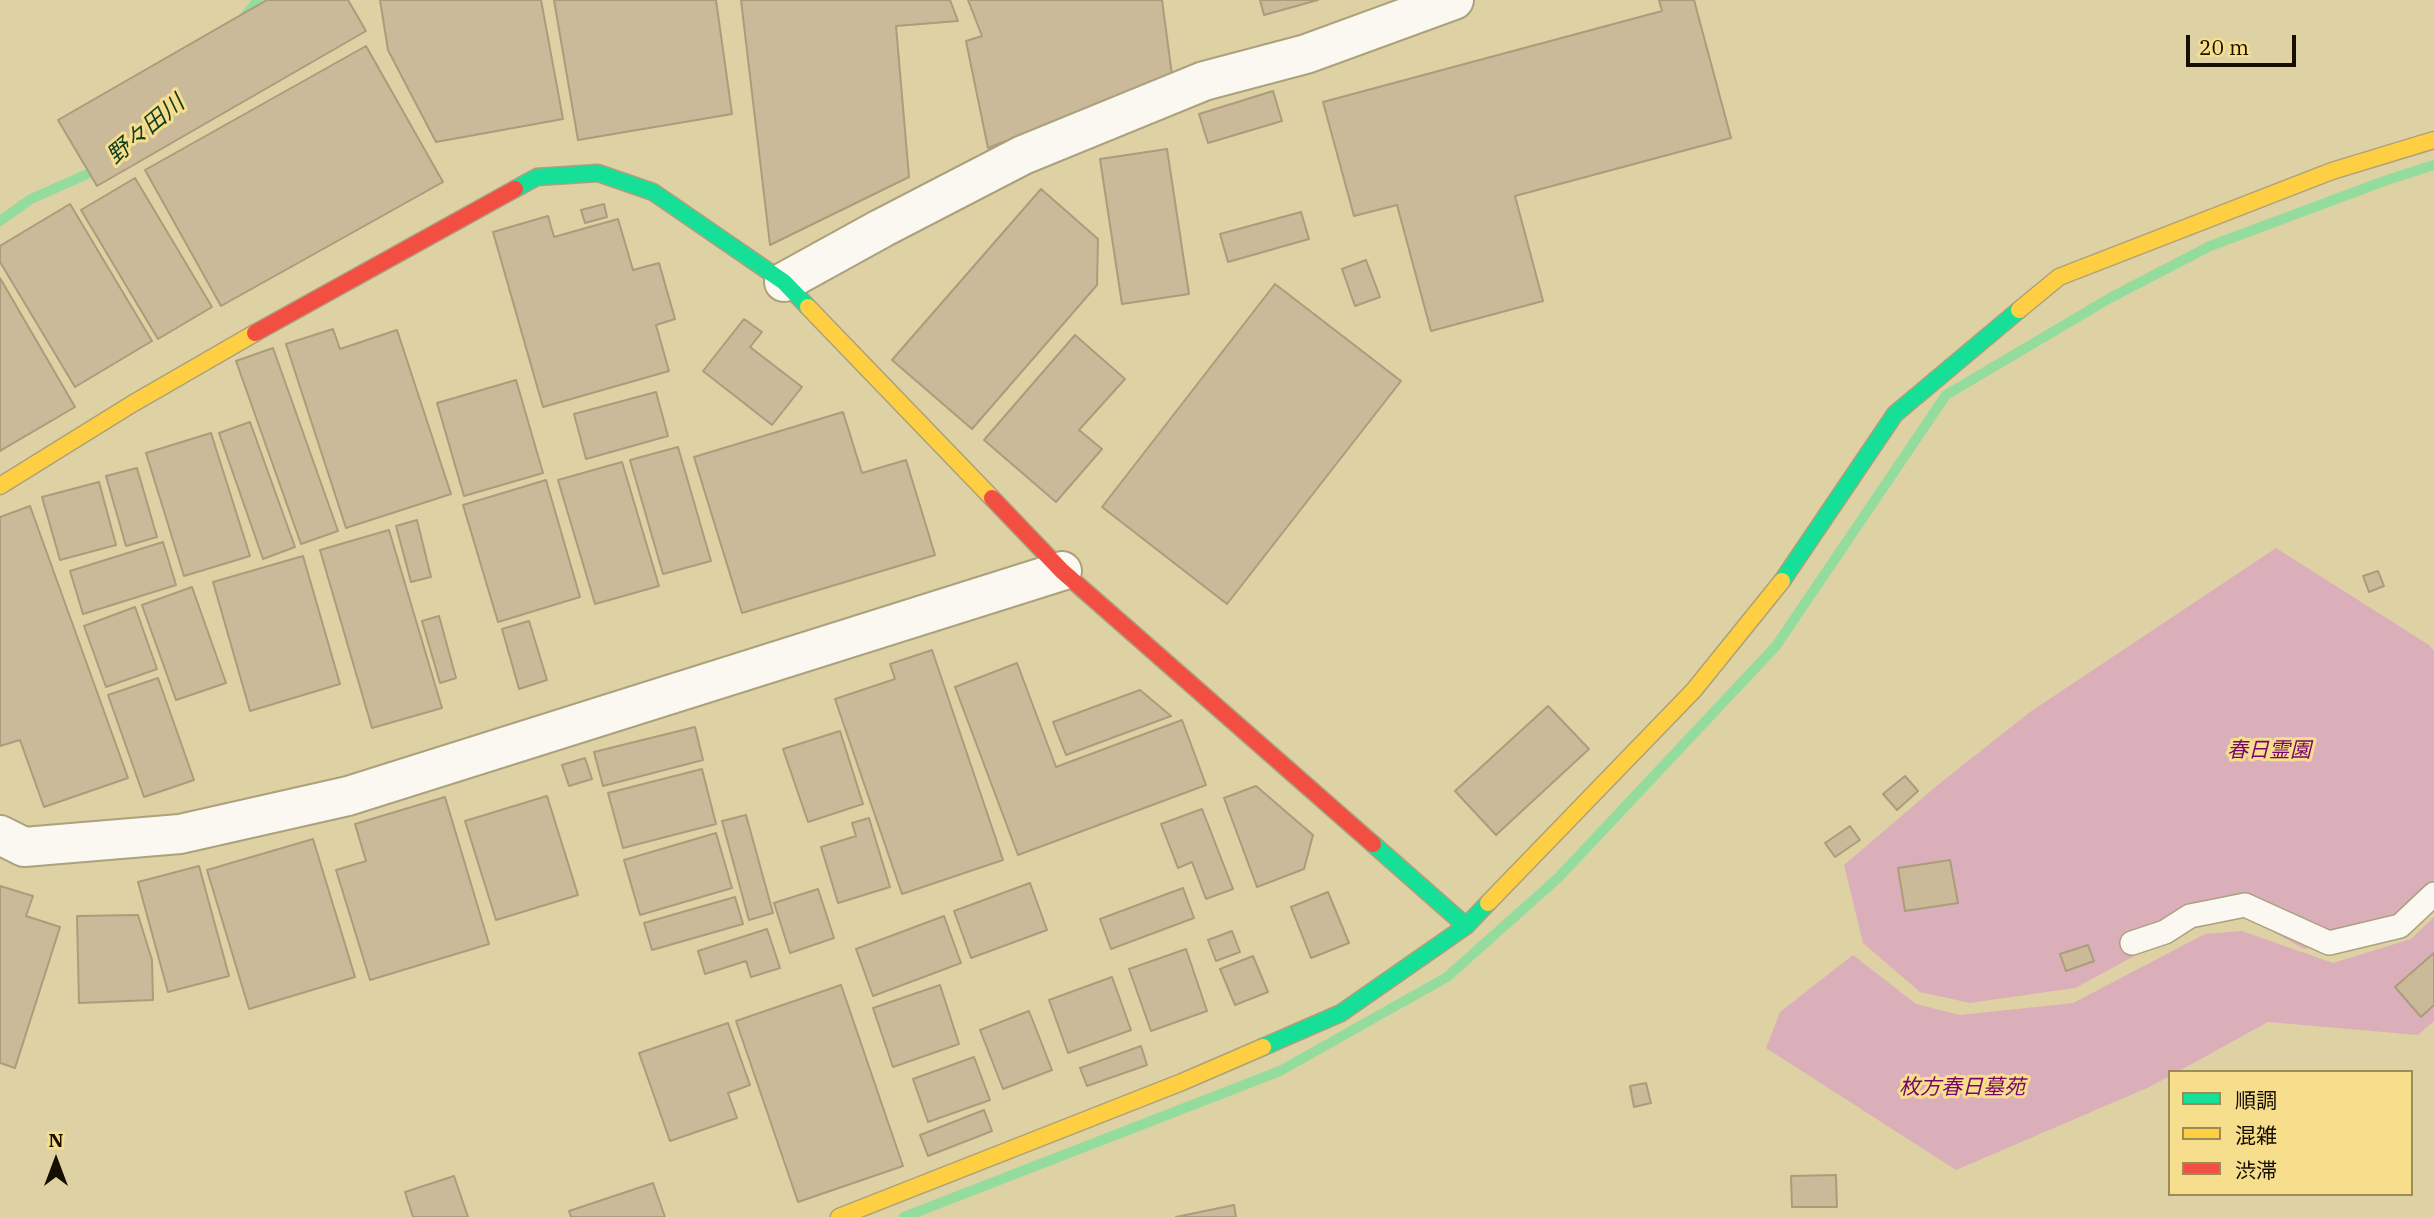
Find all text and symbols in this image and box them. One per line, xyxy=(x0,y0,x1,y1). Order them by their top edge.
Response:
scale bar xyxy=(2189,21,2299,65)
text: 20 m xyxy=(2199,33,2249,61)
water label: 野々田川 xyxy=(102,90,190,170)
park label: 春日霊園 xyxy=(2227,738,2311,764)
legend xyxy=(2168,1070,2413,1196)
park label: 枚方春日墓苑 xyxy=(1899,1075,2025,1101)
text: 順調 xyxy=(2235,1086,2277,1114)
text: 混雑 xyxy=(2235,1121,2277,1149)
north arrow xyxy=(21,1126,91,1196)
text: N xyxy=(48,1128,64,1152)
text: 渋滞 xyxy=(2235,1156,2277,1184)

